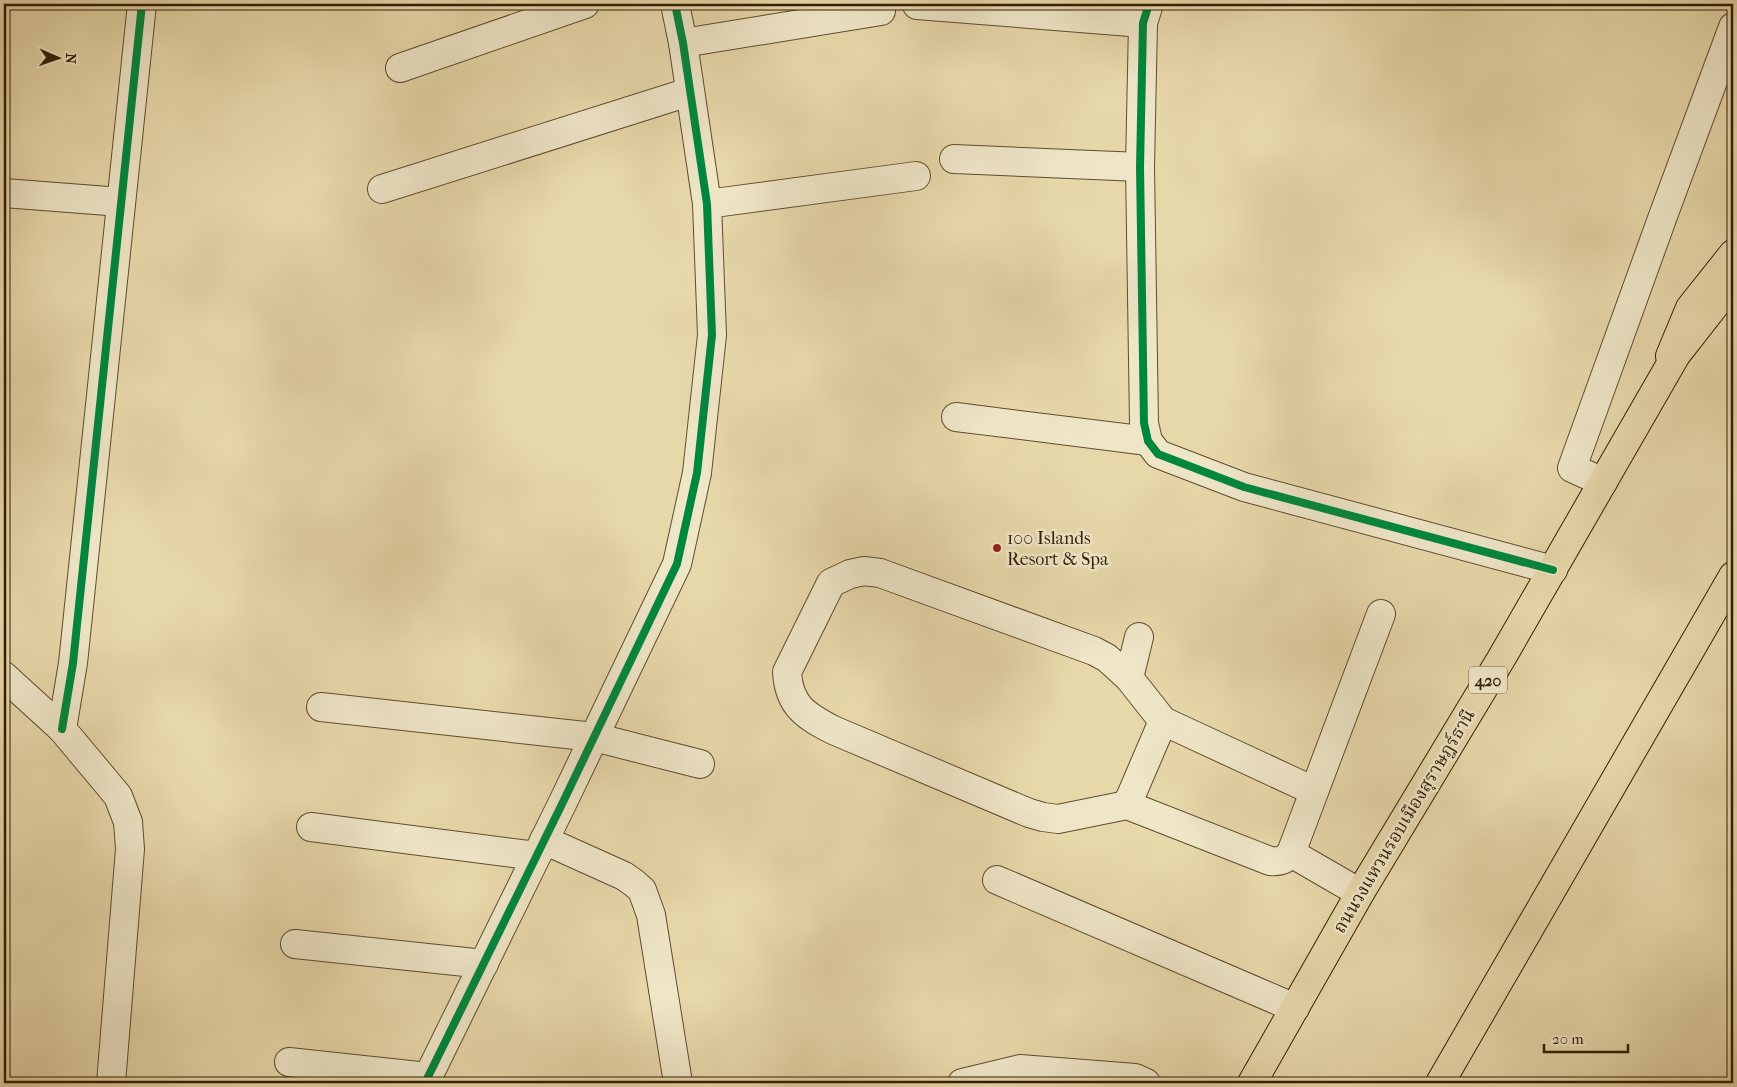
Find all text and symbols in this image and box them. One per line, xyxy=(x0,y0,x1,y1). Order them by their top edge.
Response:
north arrow xyxy=(32,32,82,82)
text: N xyxy=(62,53,79,64)
place label: 100 Islands Resort & Spa xyxy=(1007,528,1109,570)
marker: 100 Islands Resort & Spa xyxy=(991,542,1003,554)
road number: 420 xyxy=(1469,666,1507,694)
street label: ถนนวงแหวนรอบเมืองสุราษฎร์ธานี xyxy=(1328,705,1481,938)
scale bar xyxy=(1544,1022,1628,1054)
text: 20 m xyxy=(1552,1030,1584,1048)

